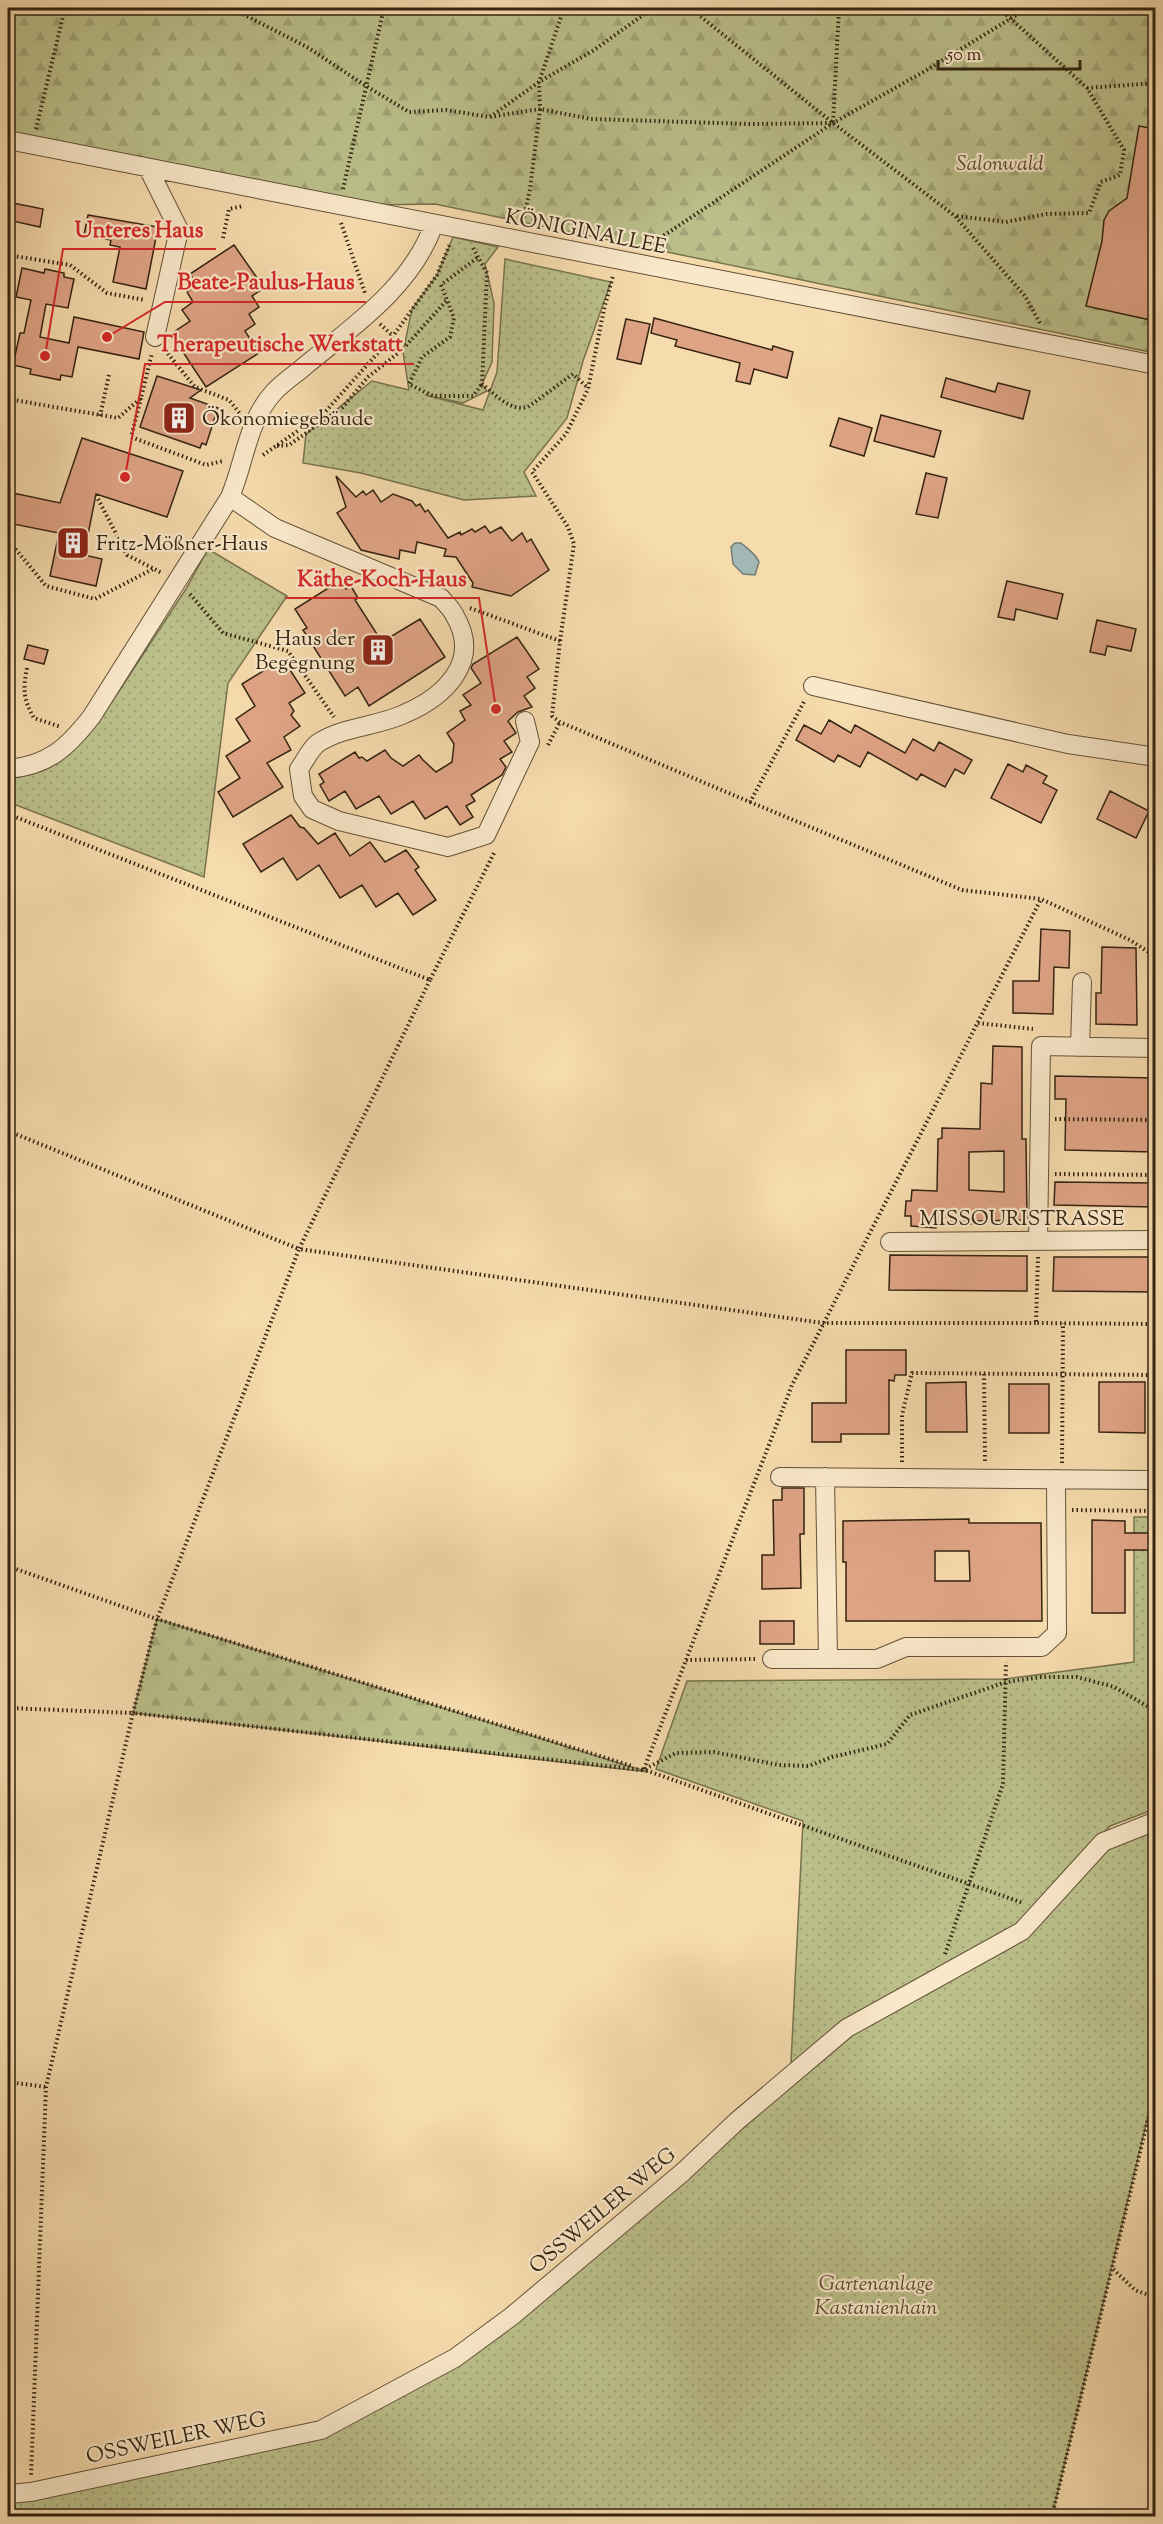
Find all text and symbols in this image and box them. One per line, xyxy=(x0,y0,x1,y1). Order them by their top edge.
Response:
scale bar xyxy=(938,33,1080,71)
text: 50 m xyxy=(946,43,982,69)
park label: Salonwald xyxy=(956,150,1044,180)
street label: KÖNIGINALLEE xyxy=(502,203,669,263)
callout: Unteres Haus xyxy=(63,209,216,249)
text: Unteres Haus xyxy=(75,216,204,248)
callout: Beate-Paulus-Haus xyxy=(165,262,366,302)
text: Beate-Paulus-Haus xyxy=(177,268,355,300)
callout: Therapeutische Werkstatt xyxy=(145,324,414,364)
text: Therapeutische Werkstatt xyxy=(157,330,403,362)
building icon: Ökonomiegebäude xyxy=(161,400,197,436)
place label: Ökonomiegebäude xyxy=(202,405,373,435)
building icon: Fritz-Mößner-Haus xyxy=(55,525,91,561)
place label: Fritz-Mößner-Haus xyxy=(96,530,268,560)
callout: Käthe-Koch-Haus xyxy=(286,558,479,598)
text: Käthe-Koch-Haus xyxy=(297,565,467,597)
place label: Haus der Begegnung xyxy=(255,625,355,679)
building icon: Haus der Begegnung xyxy=(360,632,396,668)
street label: MISSOURISTRASSE xyxy=(919,1205,1125,1235)
street label: OSSWEILER WEG xyxy=(523,2141,683,2282)
park label: Gartenanlage Kastanienhain xyxy=(815,2270,937,2324)
street label: OSSWEILER WEG xyxy=(83,2405,269,2473)

